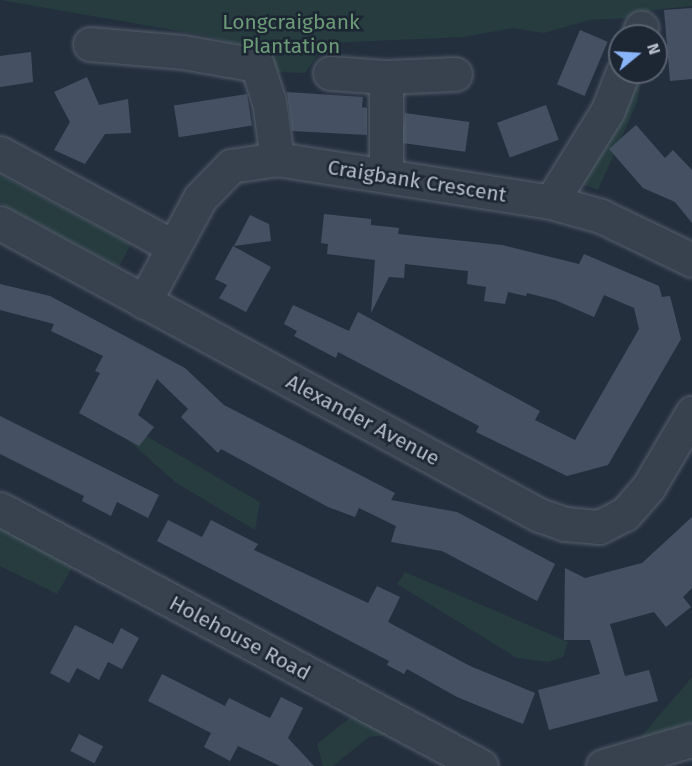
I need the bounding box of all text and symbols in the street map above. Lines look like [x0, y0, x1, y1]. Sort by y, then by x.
park label: Longcraigbank Plantation [222, 9, 360, 59]
north arrow [608, 24, 668, 84]
text: N [643, 41, 664, 57]
street label: Craigbank Crescent [326, 154, 508, 208]
street label: Alexander Avenue [282, 369, 444, 471]
street label: Holehouse Road [165, 590, 315, 686]

